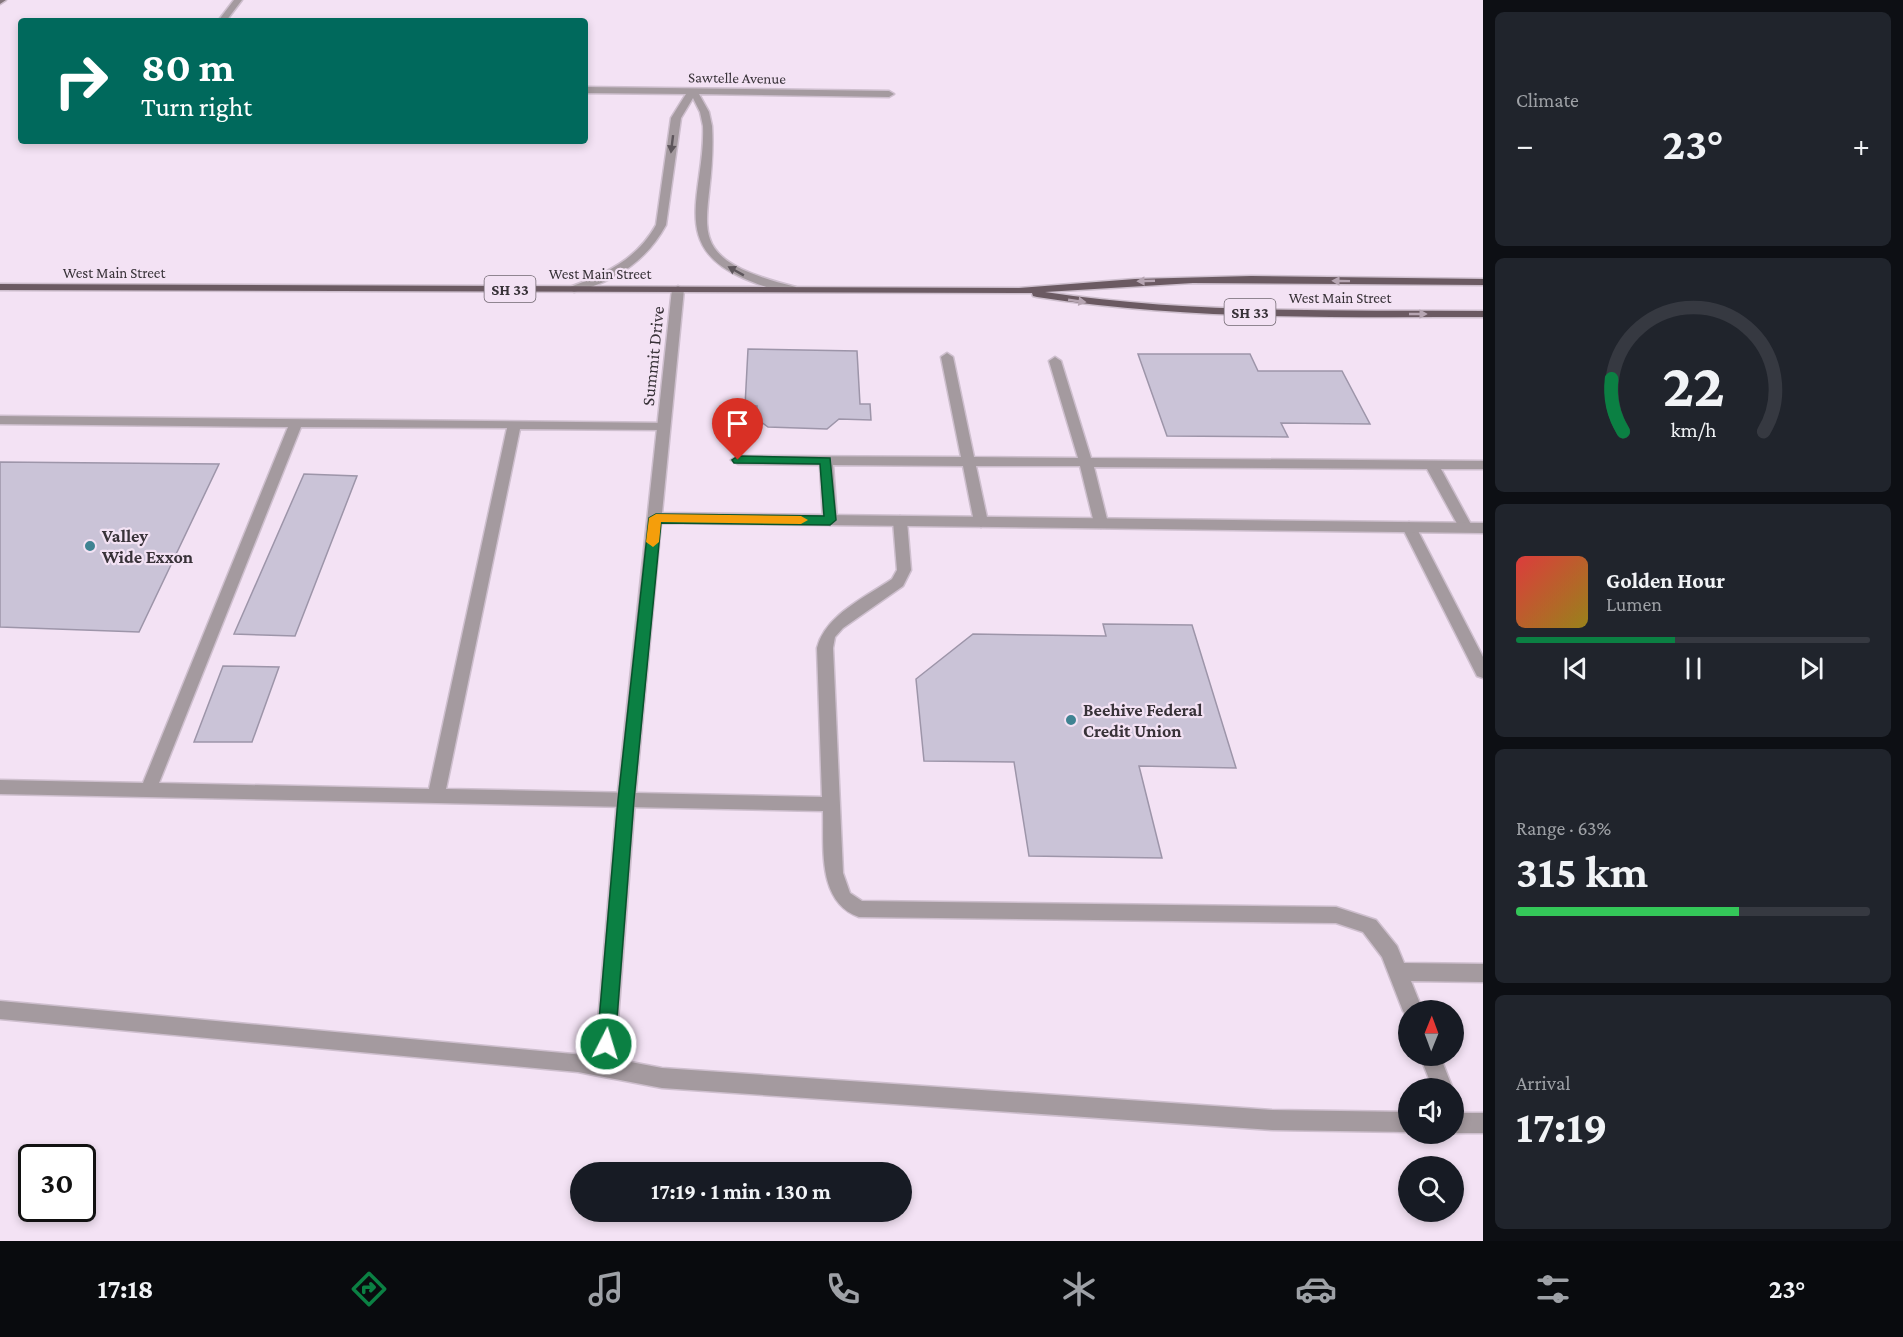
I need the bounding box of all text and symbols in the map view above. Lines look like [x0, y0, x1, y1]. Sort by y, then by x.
icon: right [42, 42, 120, 120]
text: 80 m [141, 43, 235, 90]
street label: Sawtelle Avenue [688, 69, 786, 87]
text: Climate [1516, 89, 1579, 111]
text: Turn right [141, 92, 252, 122]
text: 23° [1662, 119, 1724, 169]
text: − [1516, 126, 1533, 163]
text: + [1853, 126, 1870, 163]
one-way arrow [667, 135, 676, 154]
street label: West Main Street [63, 265, 166, 281]
street label: West Main Street [549, 266, 652, 282]
one-way arrow [728, 266, 745, 276]
road number: SH 33 [484, 276, 536, 302]
one-way arrow [1136, 276, 1155, 285]
one-way arrow [1331, 276, 1350, 286]
street label: West Main Street [1289, 290, 1392, 306]
one-way arrow [1067, 296, 1086, 305]
road number: SH 33 [1224, 299, 1276, 325]
street label: Summit Drive [638, 305, 668, 407]
one-way arrow [1409, 309, 1428, 318]
text: 22 [1662, 350, 1724, 419]
pin [712, 398, 763, 460]
icon: arrive [721, 407, 754, 440]
text: km/h [1670, 418, 1717, 442]
place label: Valley Wide Exxon [101, 526, 194, 567]
marker: Valley Wide Exxon [83, 539, 97, 553]
text: Golden Hour [1606, 568, 1725, 593]
text: Lumen [1606, 593, 1662, 615]
icon: previous [1559, 652, 1592, 685]
icon: pause [1677, 652, 1710, 685]
icon: next [1795, 652, 1828, 685]
place label: Beehive Federal Credit Union [1083, 700, 1202, 741]
marker: Beehive Federal Credit Union [1064, 713, 1078, 727]
text: Range · 63% [1516, 817, 1611, 839]
text: 315 km [1516, 847, 1648, 897]
north arrow [1398, 1000, 1464, 1066]
map controls [1398, 1000, 1464, 1222]
position arrow [574, 1012, 638, 1076]
text: Arrival [1516, 1072, 1570, 1094]
button: sound [1398, 1078, 1464, 1144]
text: 17:19 [1516, 1102, 1608, 1152]
speed limit sign: 30 [18, 1144, 96, 1222]
button: search [1398, 1156, 1464, 1222]
text: 17:19 · 1 min · 130 m [651, 1179, 831, 1204]
icon: directions [348, 1268, 390, 1310]
icon: music [585, 1268, 627, 1310]
icon: phone [822, 1268, 864, 1310]
icon: climate [1058, 1268, 1100, 1310]
icon: car [1295, 1268, 1337, 1310]
icon: filters [1532, 1268, 1574, 1310]
text: 17:18 [97, 1274, 153, 1304]
text: 23° [1769, 1274, 1806, 1304]

